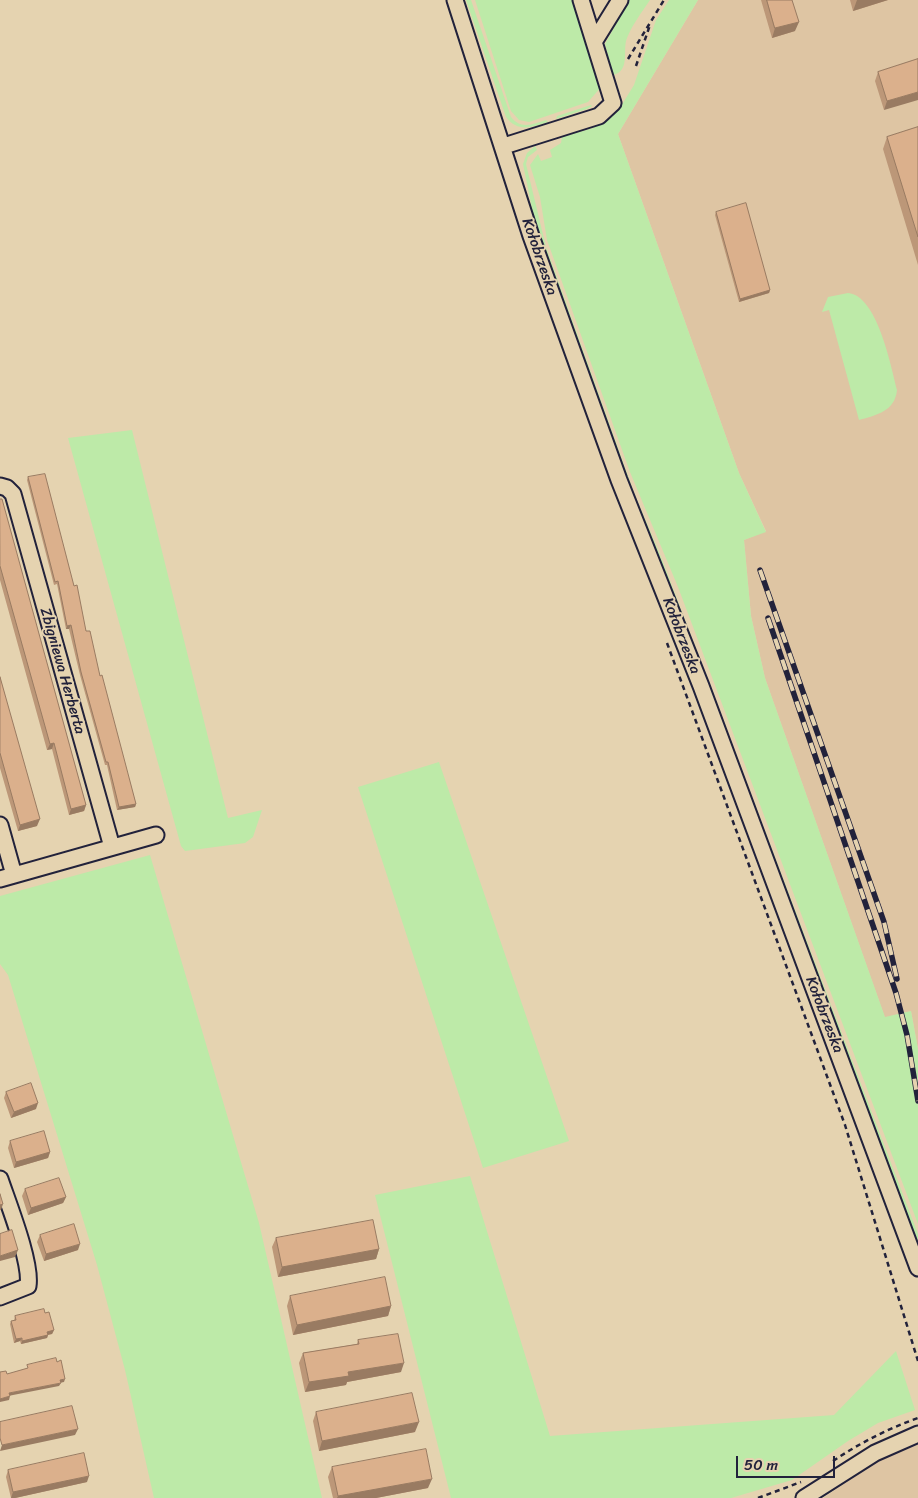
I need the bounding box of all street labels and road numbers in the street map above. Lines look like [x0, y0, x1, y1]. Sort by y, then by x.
street label: Kołobrzeska [517, 216, 561, 298]
street label: Kołobrzeska [658, 595, 704, 677]
street label: Zbigniewa Herberta [35, 606, 89, 736]
street label: Kołobrzeska [801, 974, 847, 1056]

